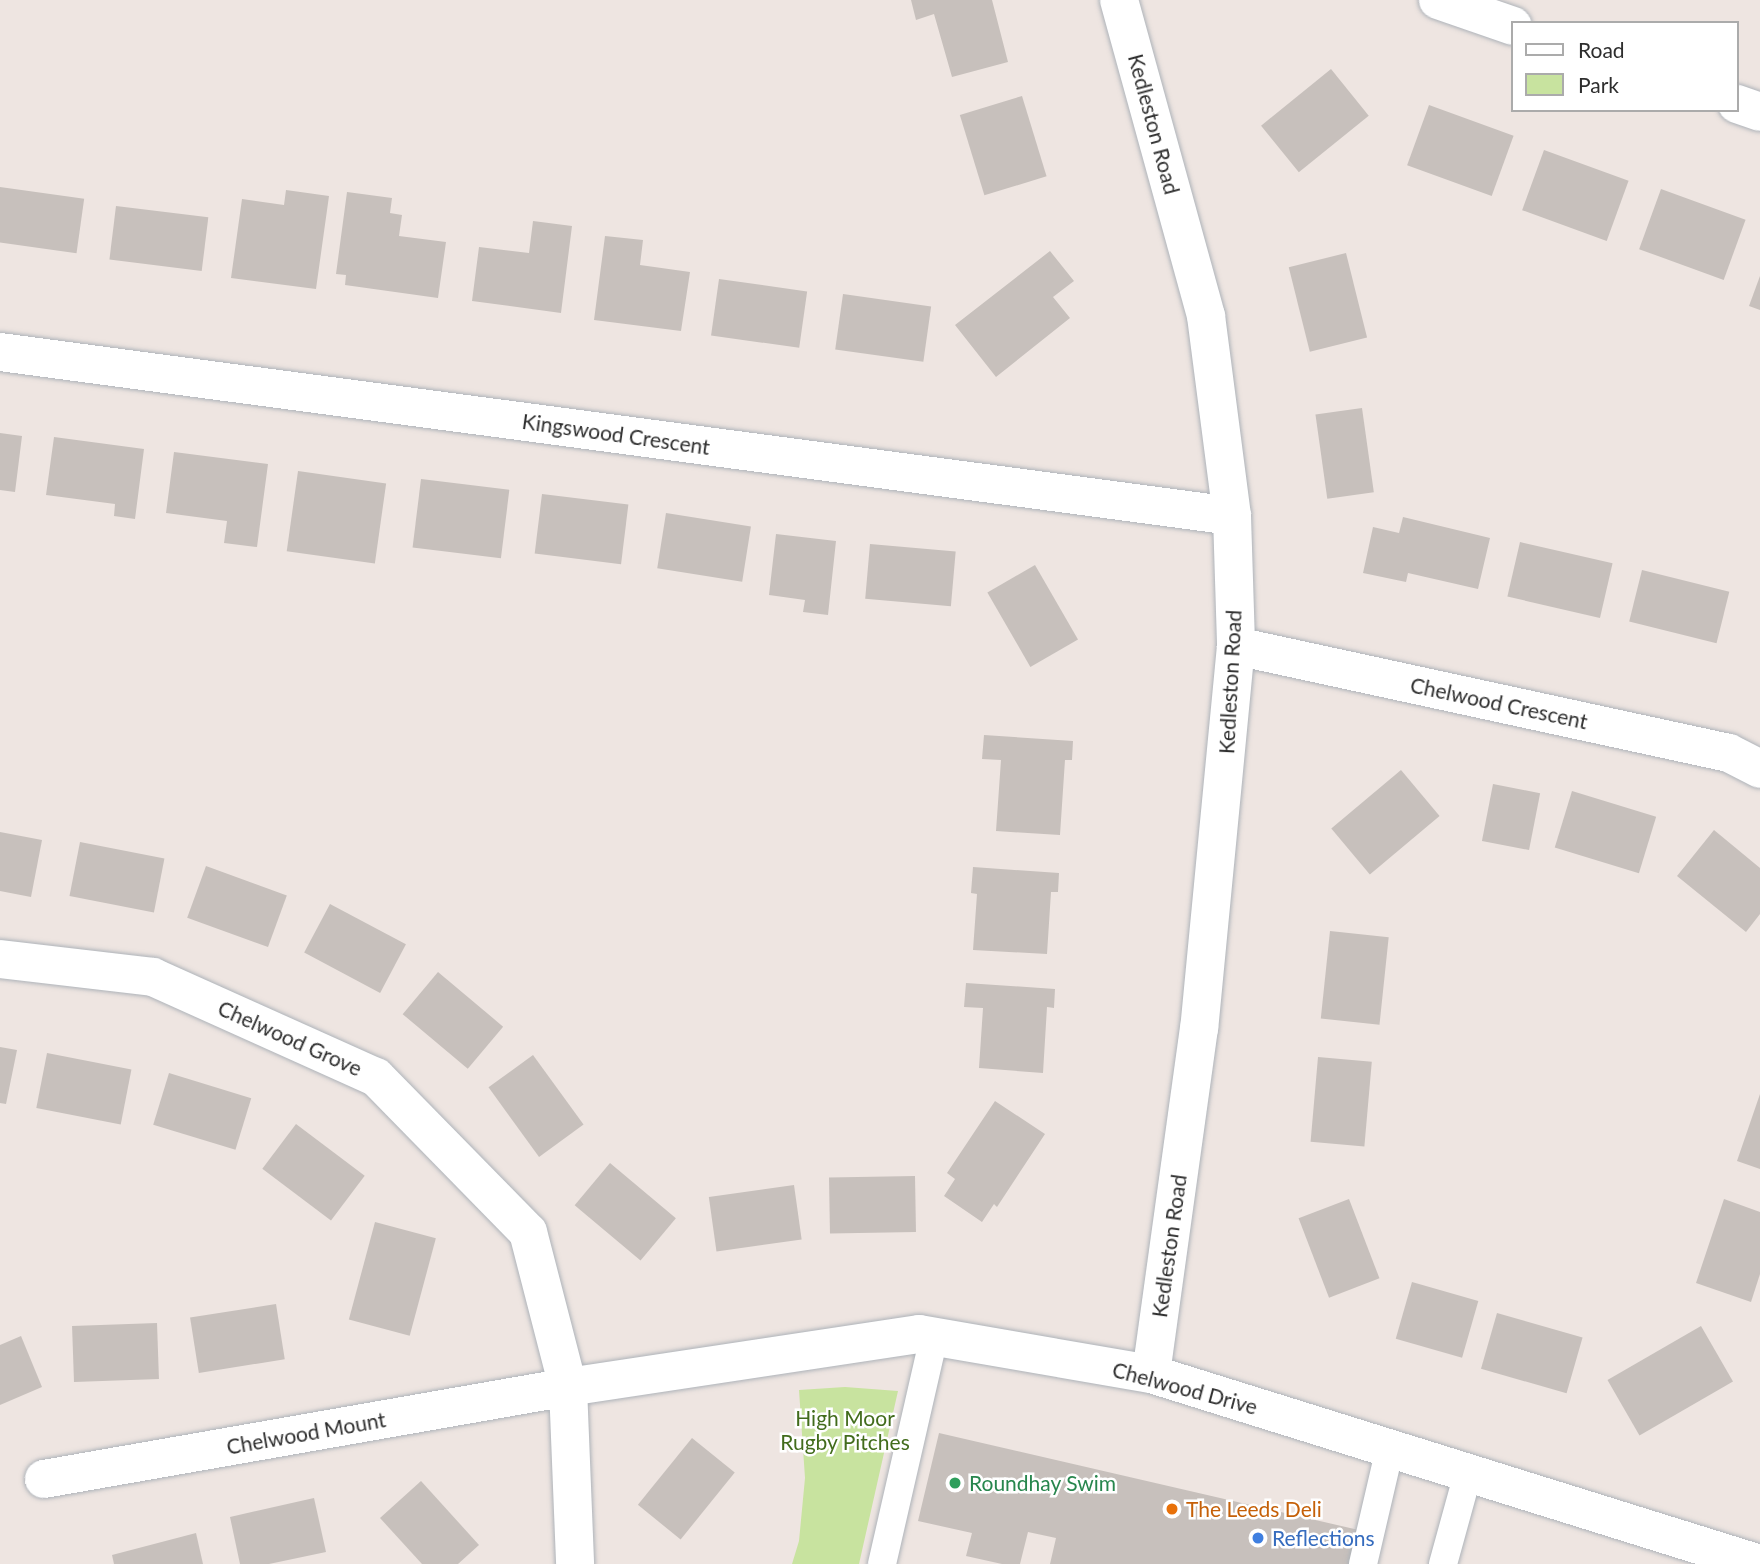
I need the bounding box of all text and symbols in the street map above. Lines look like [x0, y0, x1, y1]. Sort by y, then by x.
legend [1512, 21, 1739, 112]
text: Road [1578, 37, 1625, 62]
street label: Kedleston Road [1123, 51, 1185, 197]
text: Park [1578, 72, 1619, 97]
street label: Kingswood Crescent [520, 408, 712, 460]
street label: Kedleston Road [1214, 609, 1246, 755]
street label: Chelwood Crescent [1408, 672, 1590, 734]
street label: Chelwood Grove [214, 995, 366, 1081]
street label: Kedleston Road [1146, 1173, 1192, 1319]
street label: Chelwood Drive [1110, 1357, 1260, 1419]
park label: High Moor Rugby Pitches [780, 1405, 910, 1455]
street label: Chelwood Mount [225, 1407, 387, 1459]
place label: Roundhay Swim [969, 1470, 1117, 1496]
marker: Roundhay Swim [947, 1475, 963, 1491]
place label: The Leeds Deli [1186, 1496, 1322, 1522]
marker: The Leeds Deli [1164, 1501, 1180, 1517]
place label: Reflections [1272, 1525, 1375, 1551]
marker: Reflections [1250, 1530, 1266, 1546]

